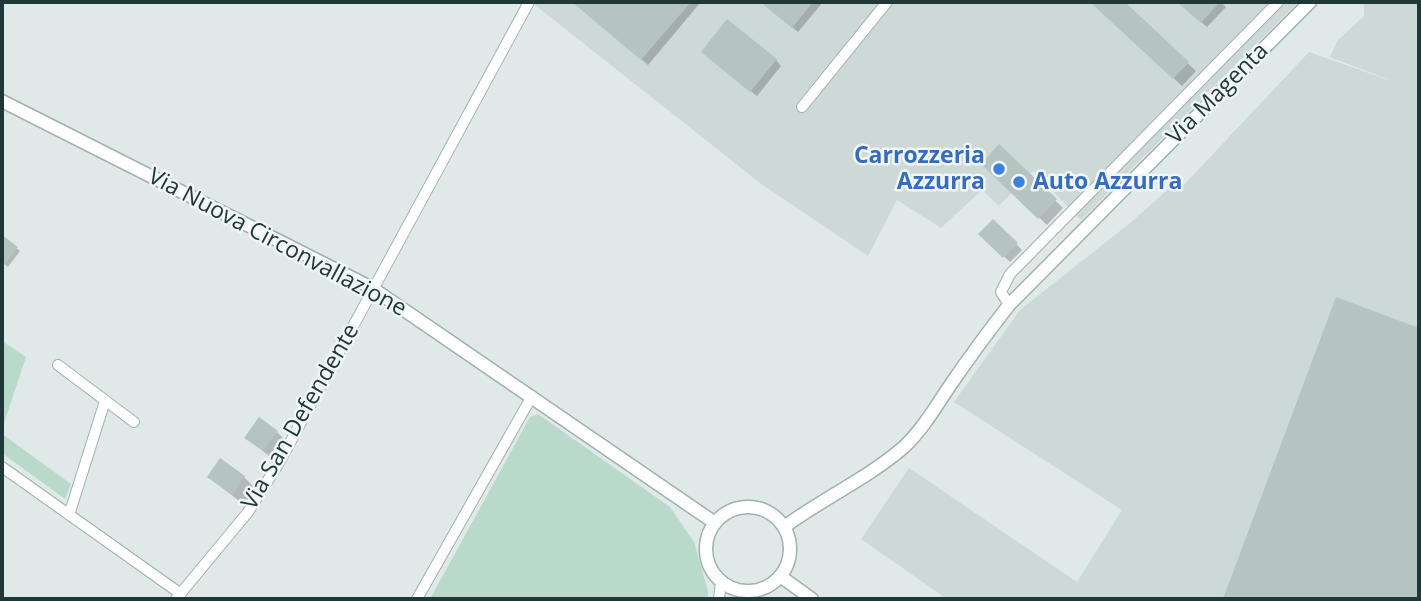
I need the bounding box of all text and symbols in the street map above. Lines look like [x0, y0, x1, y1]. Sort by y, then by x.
street label: Via Magenta [1161, 37, 1275, 151]
place label: Carrozzeria Azzurra [854, 142, 985, 196]
marker: Carrozzeria Azzurra [991, 161, 1007, 177]
street label: Via Nuova Circonvallazione [143, 163, 411, 323]
place label: Auto Azzurra [1033, 168, 1182, 196]
marker: Auto Azzurra [1011, 174, 1027, 190]
street label: Via San Defendente [236, 319, 366, 515]

